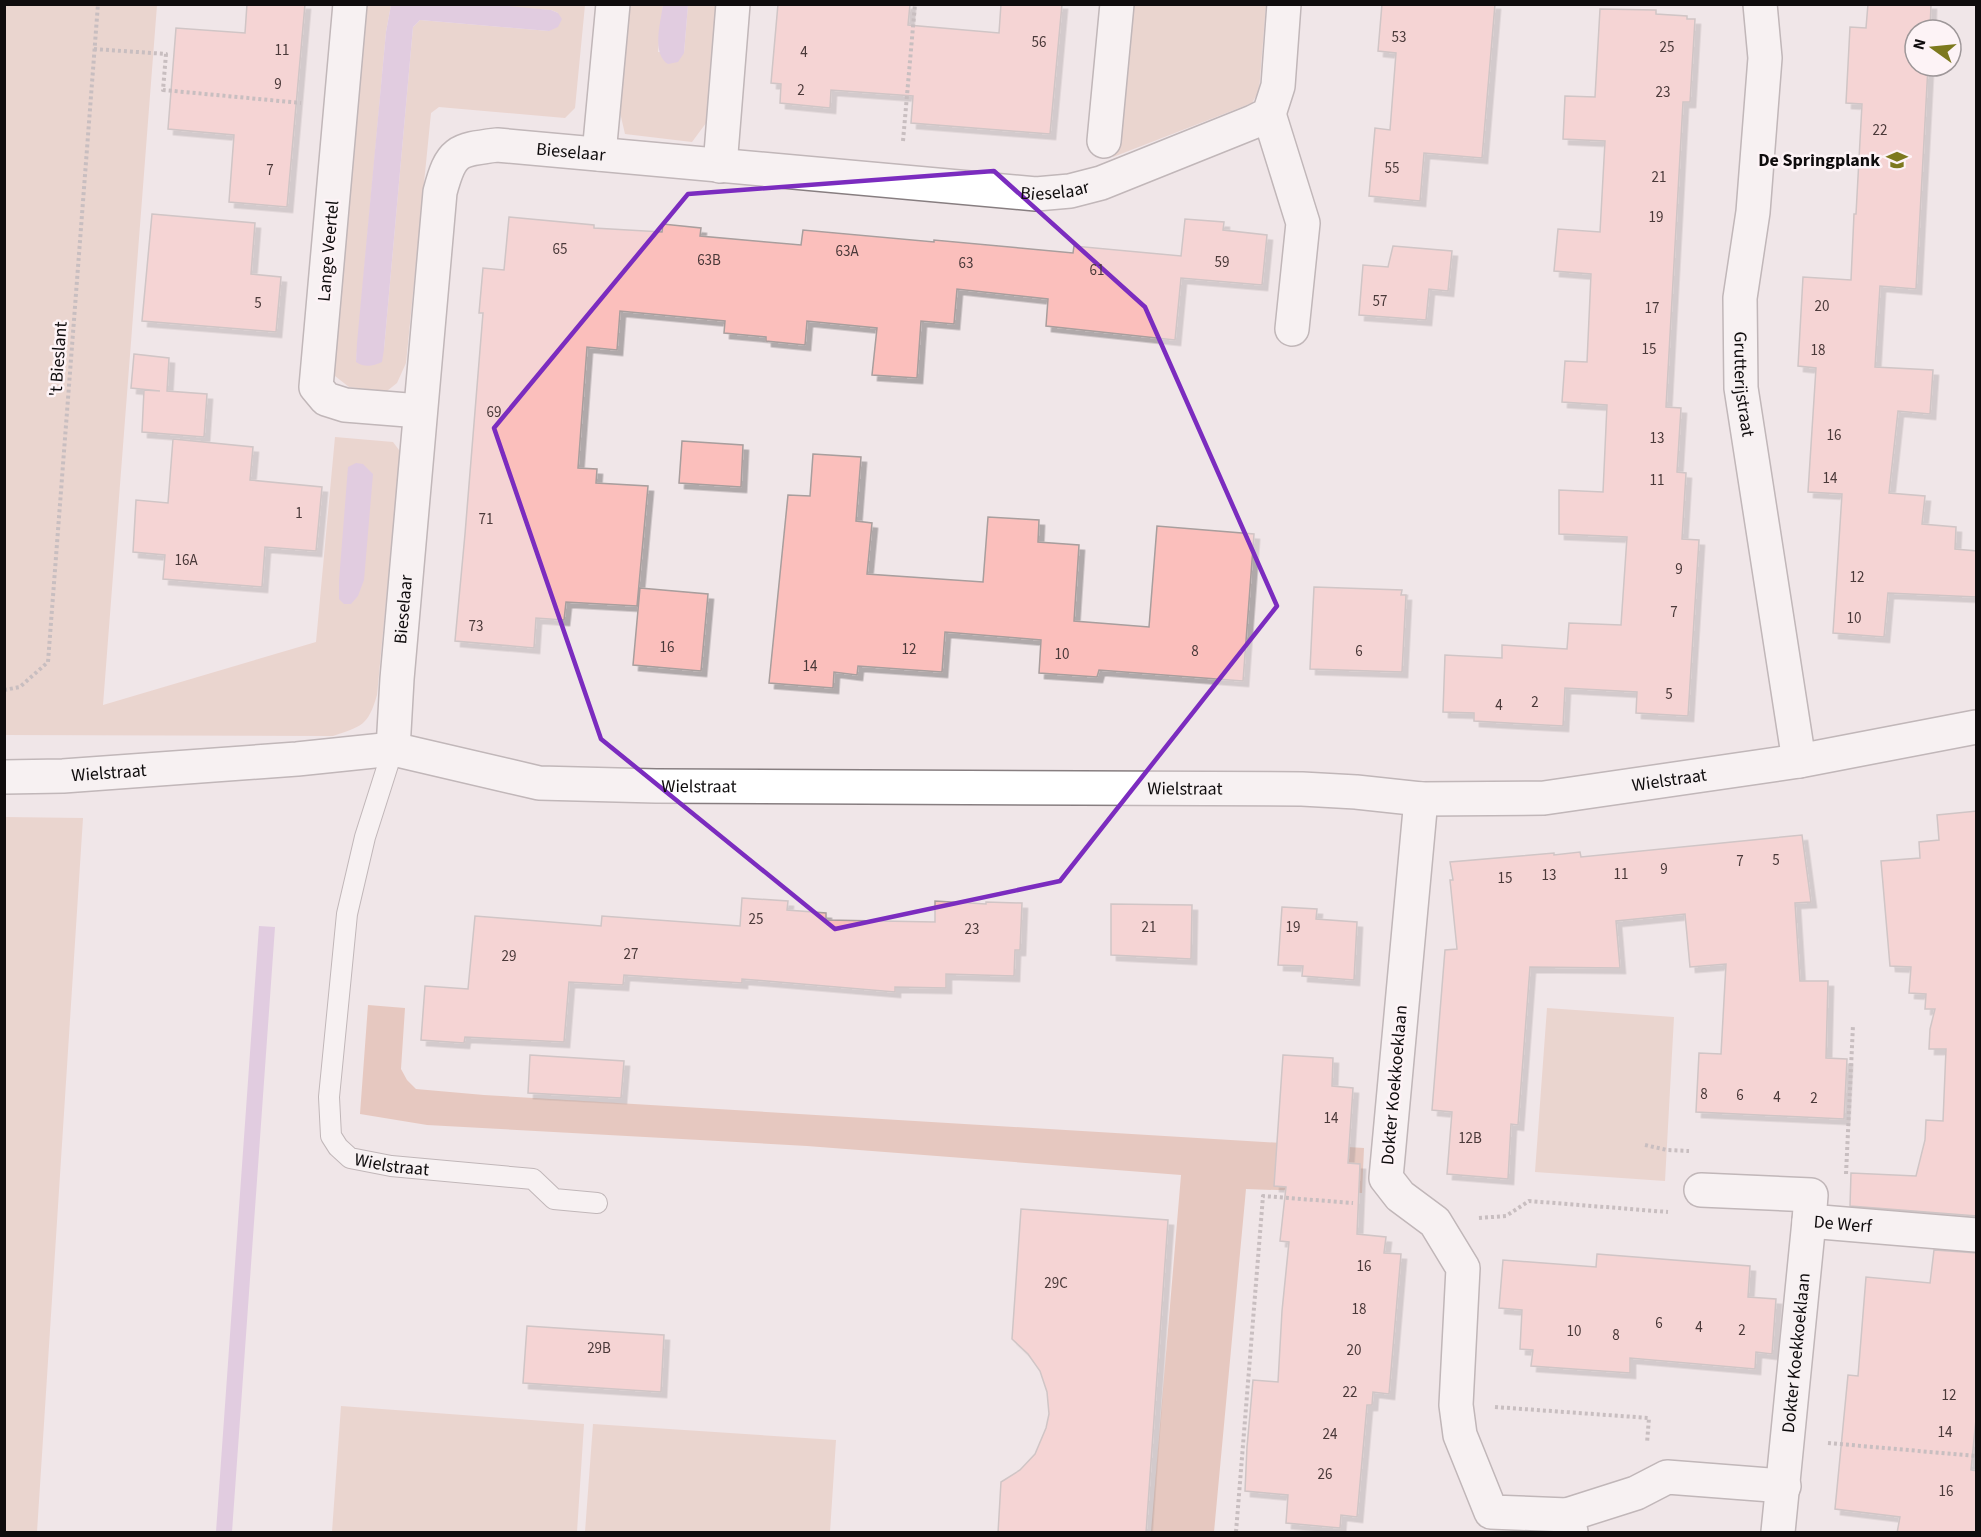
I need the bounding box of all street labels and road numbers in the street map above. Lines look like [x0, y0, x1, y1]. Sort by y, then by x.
street label: Bieselaar [535, 137, 607, 168]
street label: Bieselaar [1019, 174, 1093, 207]
street label: Lange Veertel [312, 199, 345, 303]
street label: 't Bieslant [43, 321, 74, 397]
street label: Grutterijstraat [1727, 331, 1760, 439]
street label: Bieselaar [388, 573, 419, 645]
street label: Wielstraat [70, 758, 147, 788]
street label: Wielstraat [1630, 763, 1708, 798]
street label: Wielstraat [661, 774, 737, 799]
street label: Wielstraat [1147, 776, 1223, 802]
street label: Dokter Koekkoeklaan [1375, 1004, 1414, 1166]
street label: Wielstraat [352, 1147, 430, 1182]
street label: De Werf [1813, 1209, 1873, 1239]
street label: Dokter Koekkoeklaan [1776, 1272, 1817, 1434]

